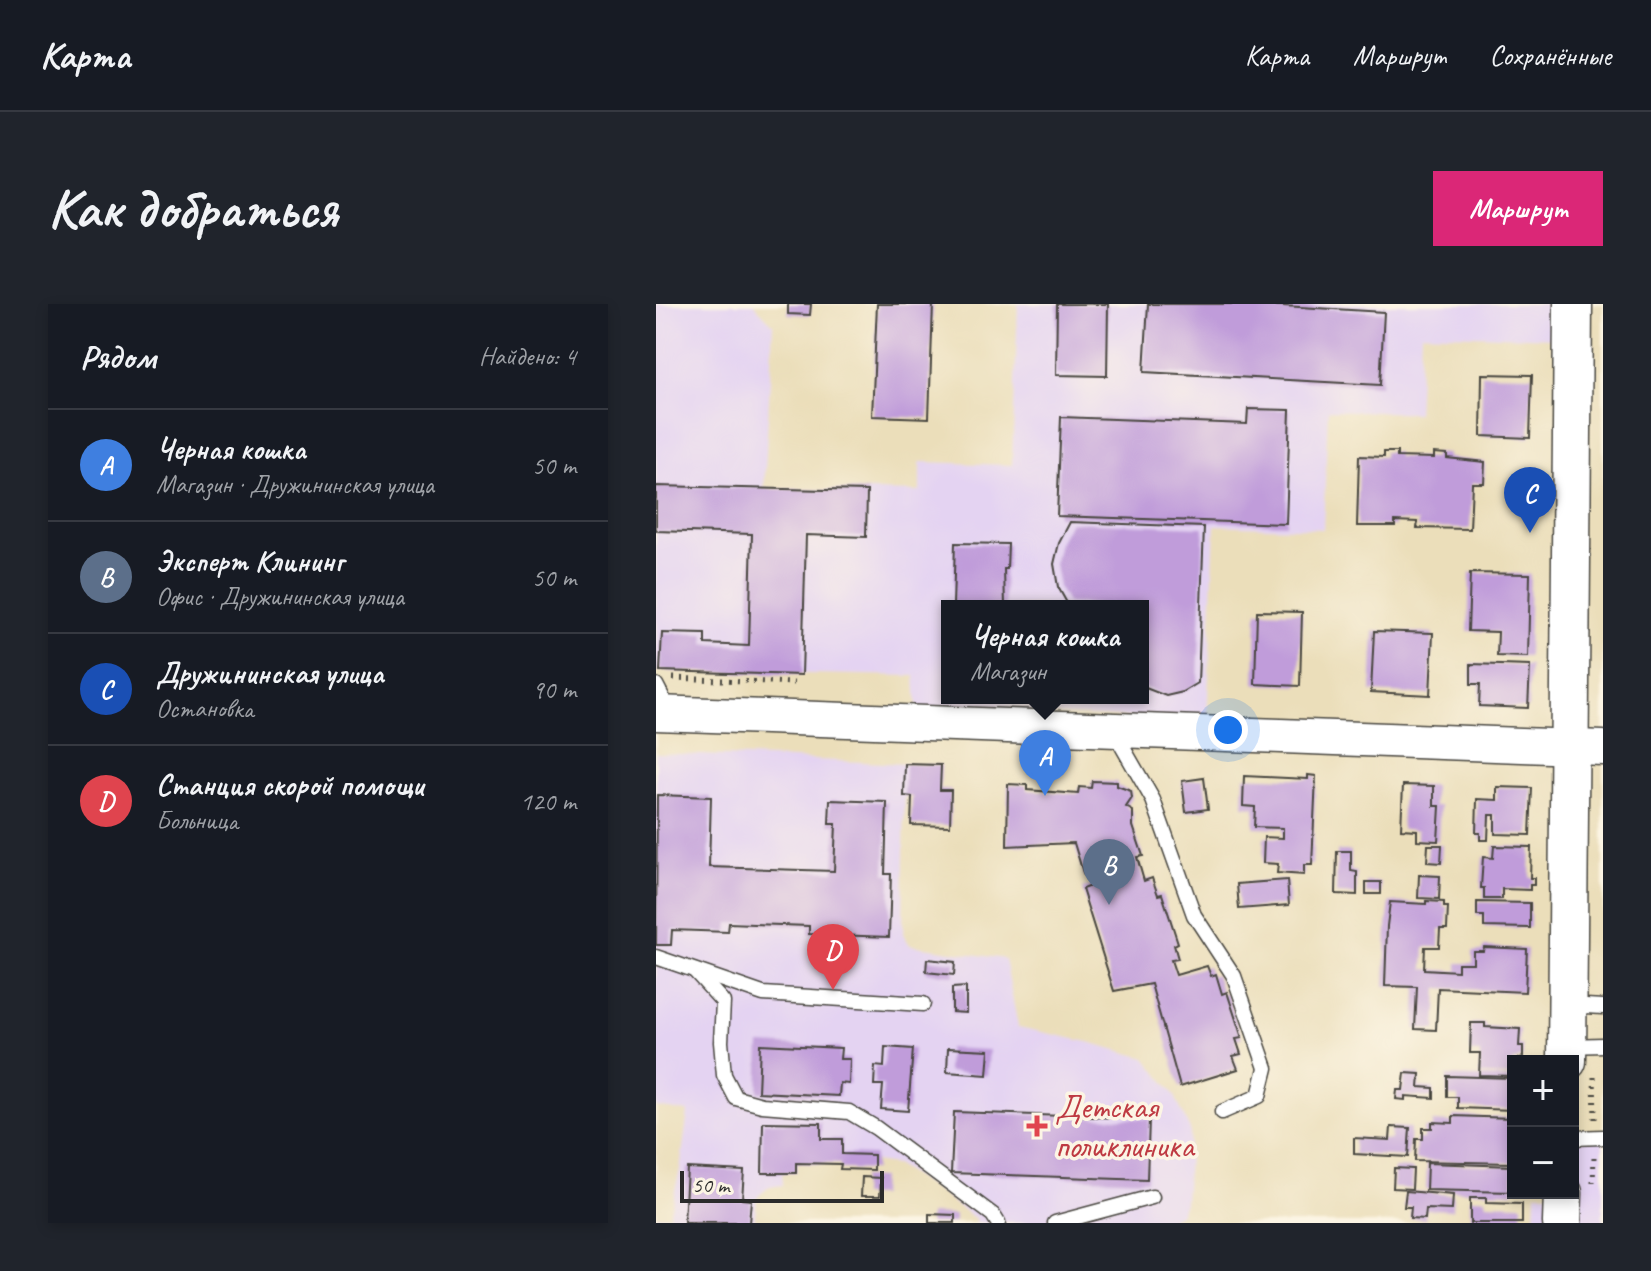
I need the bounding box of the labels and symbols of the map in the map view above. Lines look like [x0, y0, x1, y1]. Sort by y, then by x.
pin: C [1504, 467, 1556, 533]
your location [1208, 710, 1248, 750]
pin: A [1019, 730, 1071, 796]
pin: B [1083, 839, 1135, 905]
pin: D [807, 924, 859, 990]
place label: Детская поликлиника [1055, 1085, 1196, 1167]
marker: Детская поликлиника [1026, 1115, 1048, 1137]
scale bar [680, 1167, 884, 1203]

